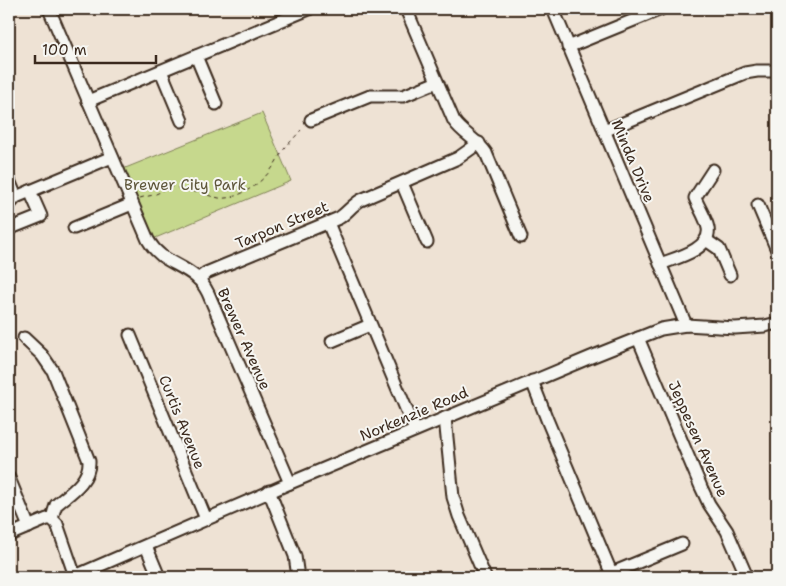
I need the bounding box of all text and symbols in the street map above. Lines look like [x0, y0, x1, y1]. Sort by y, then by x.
scale bar [35, 32, 156, 64]
text: 100 m [42, 40, 87, 60]
street label: Minda Drive [607, 116, 659, 206]
park label: Brewer City Park [124, 175, 246, 195]
street label: Tarpon Street [232, 196, 332, 254]
street label: Brewer Avenue [213, 285, 275, 393]
street label: Curtis Avenue [154, 372, 210, 472]
street label: Jeppesen Avenue [663, 378, 733, 500]
street label: Norkenzie Road [357, 382, 472, 446]

